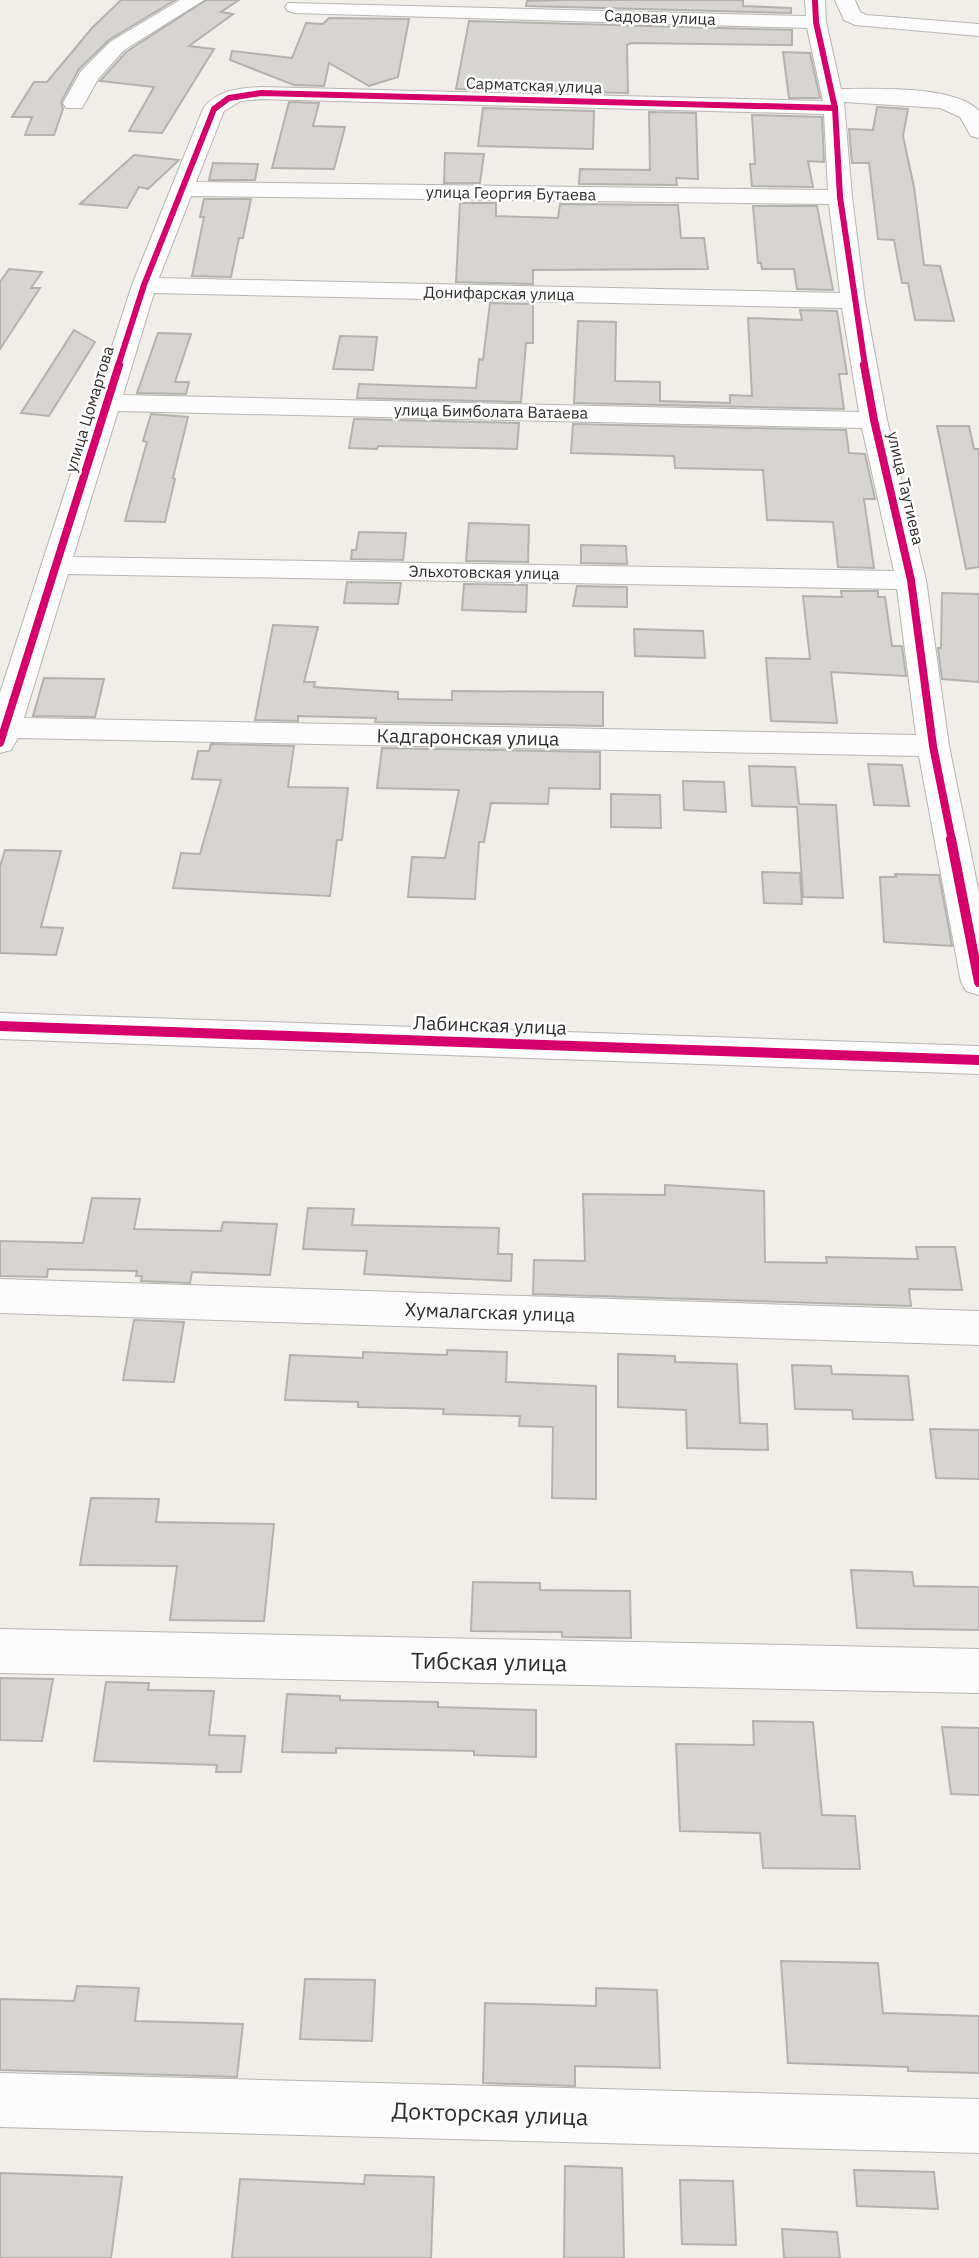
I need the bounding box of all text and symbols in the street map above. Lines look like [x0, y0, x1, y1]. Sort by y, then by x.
street label: Садовая улица [604, 5, 716, 29]
street label: Сарматская улица [466, 73, 603, 97]
street label: улица Георгия Бутаева [426, 182, 597, 204]
street label: Донифарская улица [423, 282, 575, 304]
street label: улица Цомартова [60, 343, 118, 475]
street label: улица Бимболата Ватаева [394, 399, 589, 423]
street label: улица Таутиева [883, 429, 929, 547]
street label: Эльхотовская улица [408, 561, 560, 583]
street label: Кадгаронская улица [376, 723, 560, 751]
street label: Лабинская улица [413, 1010, 567, 1040]
street label: Хумалагская улица [404, 1297, 576, 1327]
street label: Тибская улица [411, 1645, 567, 1677]
street label: Докторская улица [391, 2095, 589, 2131]

